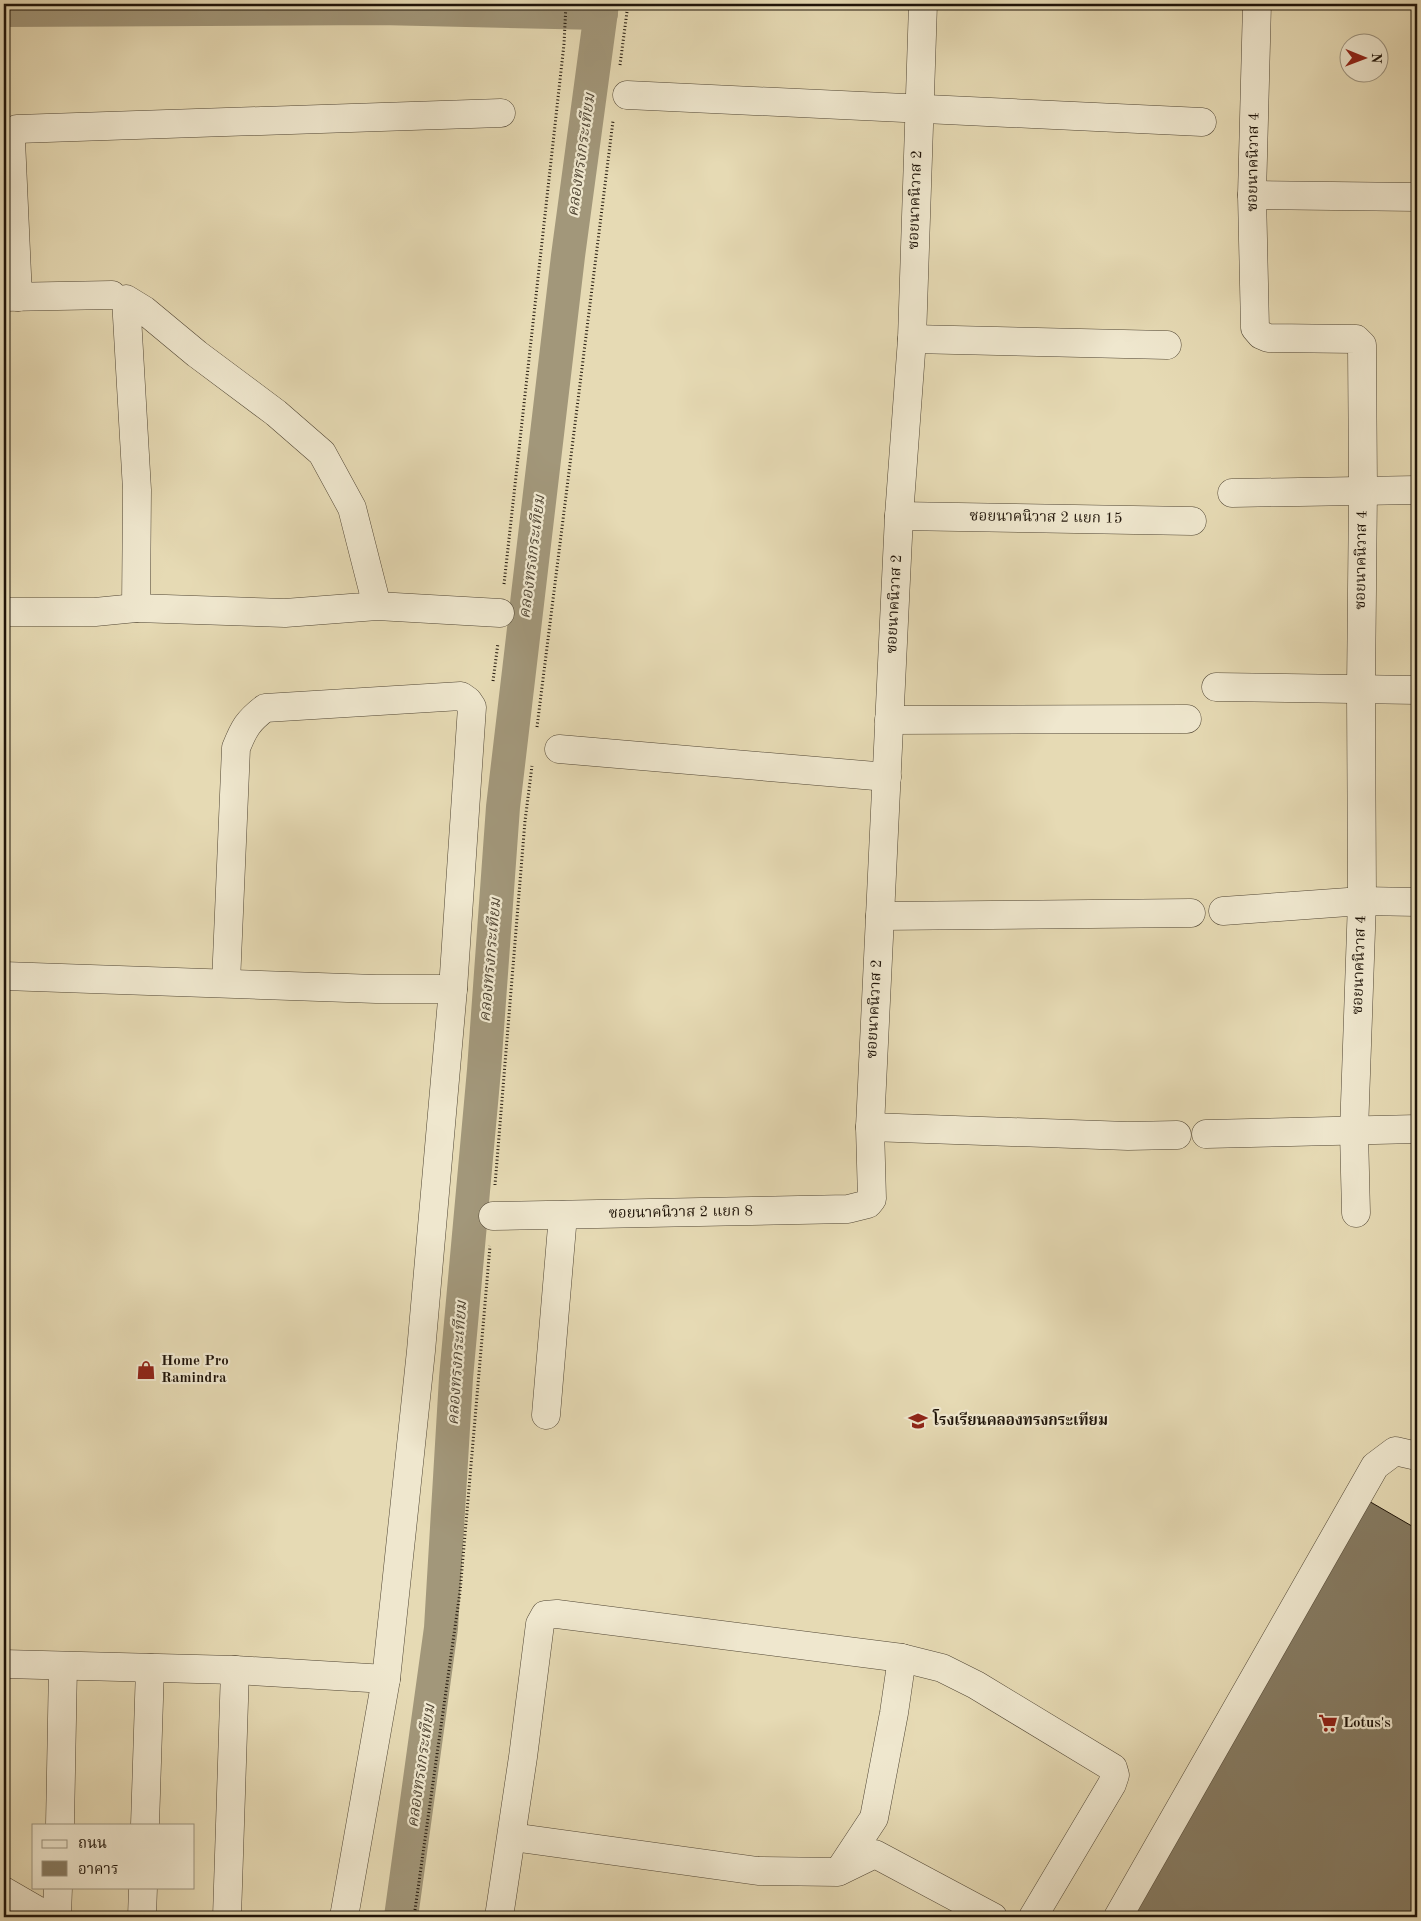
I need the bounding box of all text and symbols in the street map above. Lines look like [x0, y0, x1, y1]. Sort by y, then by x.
north arrow [1338, 32, 1388, 82]
text: N [1369, 53, 1383, 64]
water label: คลองทรงกระเทียม [563, 90, 599, 218]
street label: ซอยนาคนิวาส 4 [1244, 112, 1262, 212]
street label: ซอยนาคนิวาส 2 [905, 150, 925, 250]
water label: คลองทรงกระเทียม [515, 492, 549, 620]
street label: ซอยนาคนิวาส 2 แยก 15 [969, 507, 1123, 527]
street label: ซอยนาคนิวาส 4 [1352, 510, 1370, 610]
street label: ซอยนาคนิวาส 2 [883, 554, 905, 654]
water label: คลองทรงกระเทียม [476, 896, 505, 1023]
street label: ซอยนาคนิวาส 4 [1349, 915, 1369, 1015]
street label: ซอยนาคนิวาส 2 [863, 959, 885, 1059]
street label: ซอยนาคนิวาส 2 แยก 8 [609, 1202, 753, 1222]
water label: คลองทรงกระเทียม [444, 1299, 470, 1426]
place label: Home Pro Ramindra [161, 1354, 229, 1386]
shop icon: Home Pro Ramindra [135, 1359, 157, 1381]
place label: โรงเรียนคลองทรงกระเทียม [932, 1409, 1108, 1429]
school or university icon: โรงเรียนคลองทรงกระเทียม [907, 1410, 929, 1432]
water label: คลองทรงกระเทียม [403, 1701, 439, 1829]
supermarket icon: Lotus's [1317, 1712, 1339, 1734]
place label: Lotus's [1343, 1716, 1391, 1731]
legend [32, 1824, 195, 1888]
text: ถนน [78, 1837, 107, 1852]
text: อาคาร [78, 1863, 118, 1878]

